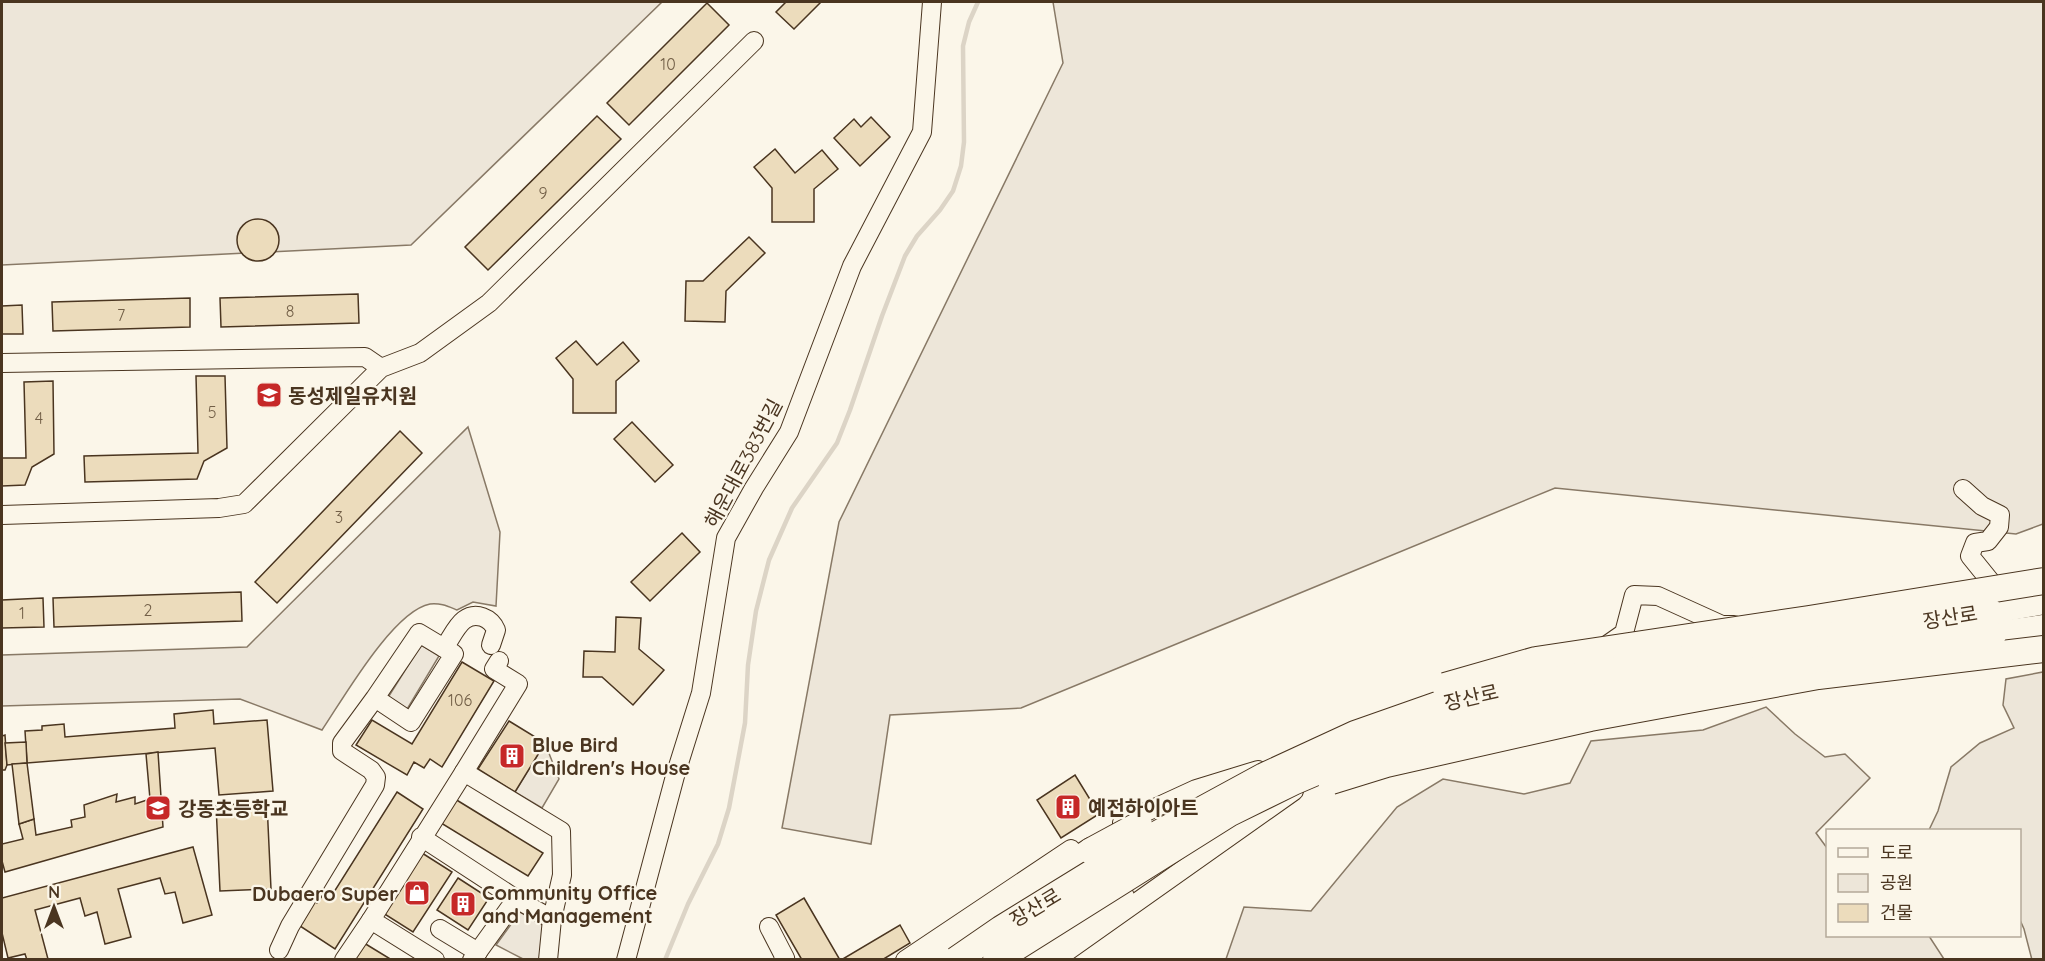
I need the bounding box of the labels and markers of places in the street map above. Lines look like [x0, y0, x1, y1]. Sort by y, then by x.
school or university icon: 동성제일유치원 [254, 380, 284, 410]
place label: 동성제일유치원 [288, 383, 417, 408]
place label: Blue Bird Children's House [532, 732, 690, 780]
building icon: Blue Bird Children's House [497, 741, 527, 771]
building icon: 예전하이아트 [1053, 792, 1083, 822]
school or university icon: 강동초등학교 [143, 793, 173, 823]
place label: 예전하이아트 [1088, 795, 1198, 820]
place label: 강동초등학교 [178, 796, 288, 821]
shop icon: Dubaero Super [402, 878, 432, 908]
place label: Community Office and Management [482, 880, 657, 928]
place label: Dubaero Super [252, 881, 398, 906]
building icon: Community Office and Management [448, 889, 478, 919]

